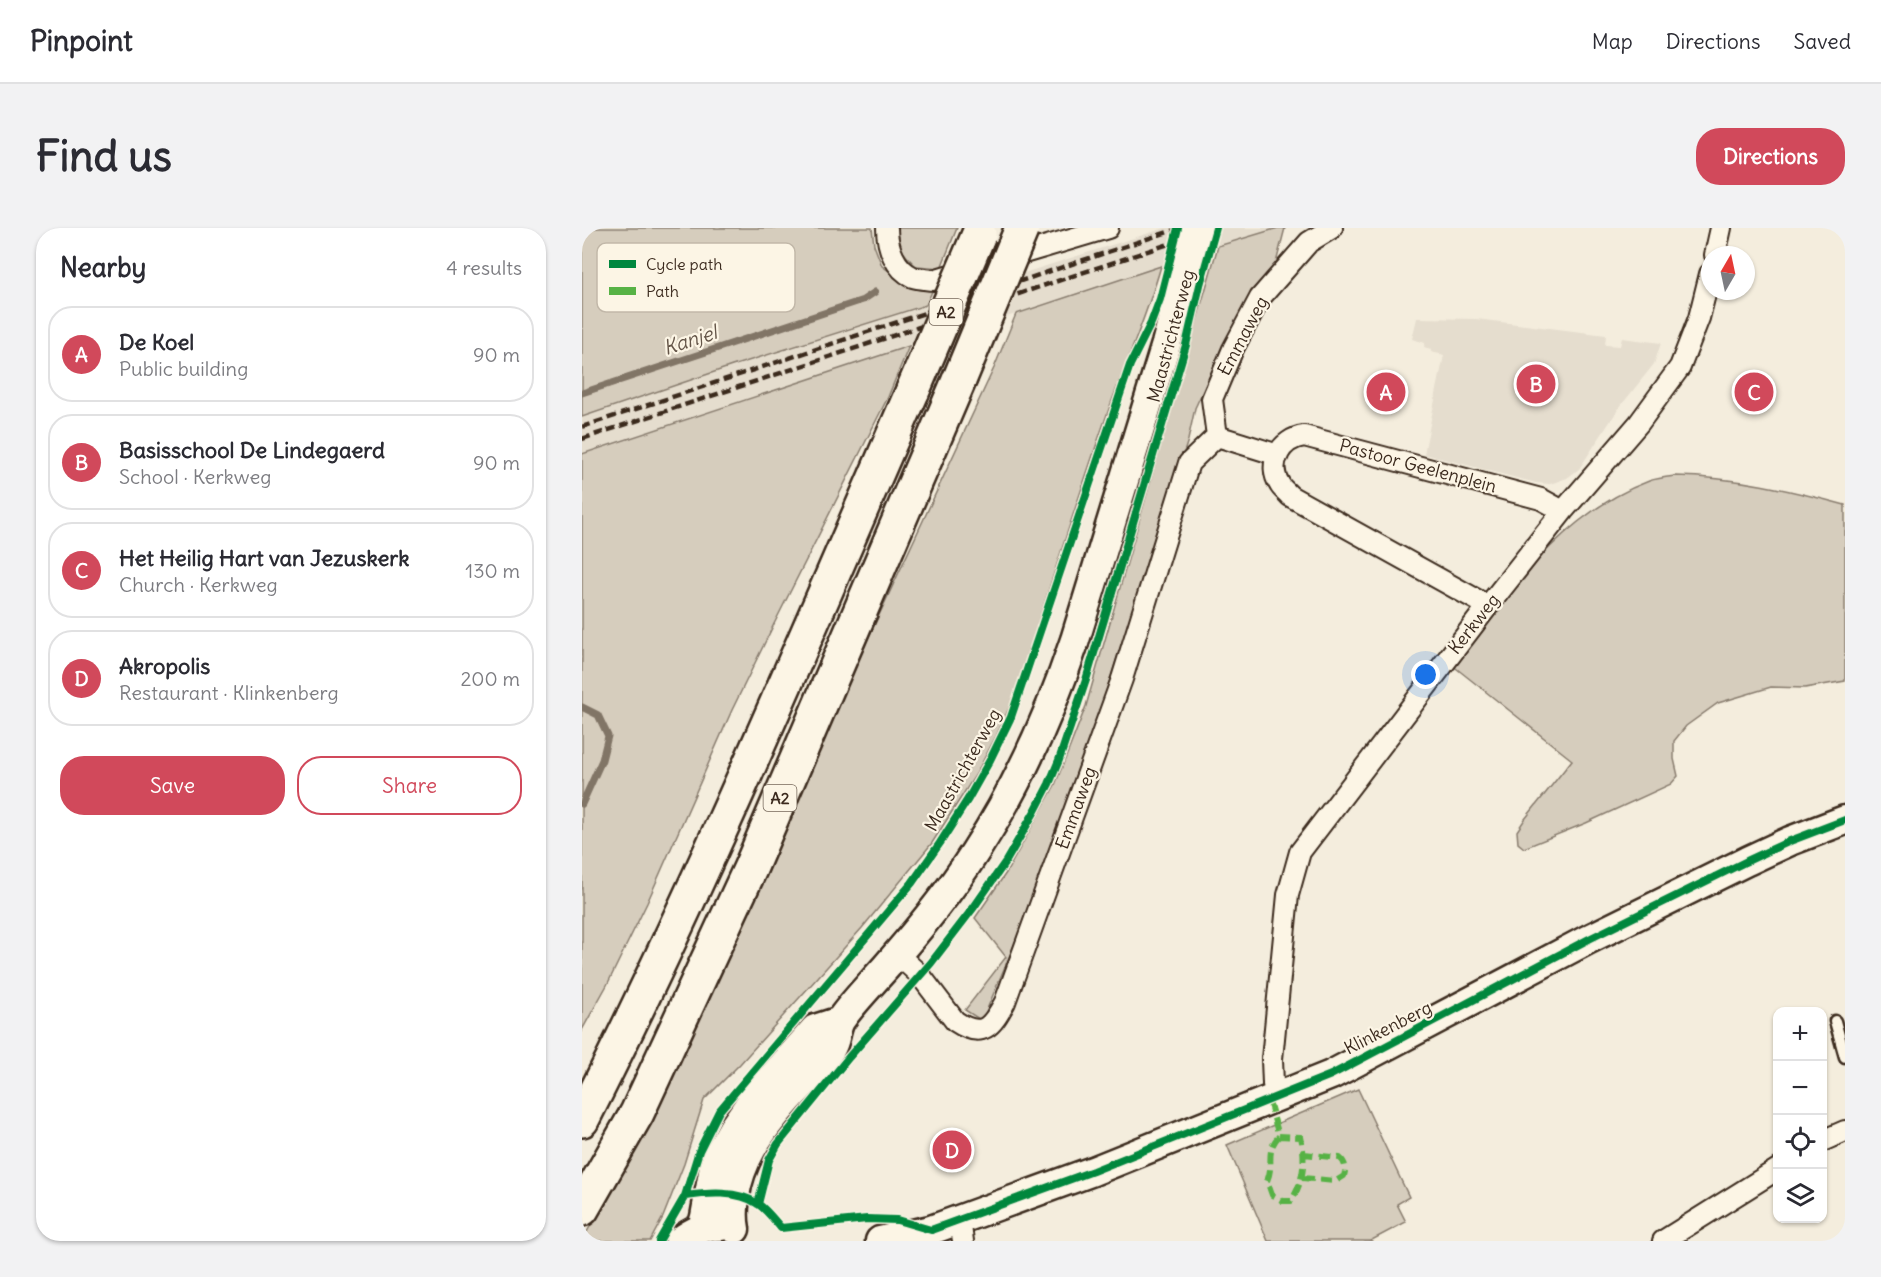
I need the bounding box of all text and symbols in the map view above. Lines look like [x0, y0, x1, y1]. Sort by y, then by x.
text: Pinpoint [30, 23, 133, 59]
text: Map [1592, 28, 1633, 55]
text: Directions [1666, 28, 1760, 55]
text: Saved [1793, 28, 1851, 55]
button: Directions [1696, 128, 1845, 185]
text: Find us [36, 130, 172, 182]
legend [597, 243, 795, 312]
north arrow [1701, 246, 1755, 300]
text: Nearby [60, 251, 146, 284]
text: Cycle path [646, 254, 722, 274]
text: 4 results [446, 255, 522, 280]
street label: Maastrichterweg [1142, 267, 1199, 405]
text: Path [646, 281, 679, 301]
street label: Emmaweg [1212, 292, 1273, 379]
road number: A2 [930, 299, 962, 325]
water label: Kanjel [660, 318, 722, 360]
text: De Koel [119, 328, 194, 356]
text: A [75, 342, 88, 367]
text: 90 m [473, 342, 520, 367]
text: Public building [119, 356, 248, 381]
pin: B [1516, 362, 1556, 406]
pin: A [1366, 370, 1406, 414]
pin: C [1734, 370, 1774, 414]
street label: Pastoor Geelenplein [1337, 433, 1499, 498]
text: Basisschool De Lindegaerd [119, 436, 385, 464]
text: B [75, 450, 88, 475]
text: 90 m [473, 450, 520, 475]
text: School · Kerkweg [119, 464, 271, 489]
text: Het Heilig Hart van Jezuskerk [119, 544, 410, 572]
text: C [75, 558, 88, 583]
text: 130 m [465, 558, 520, 583]
text: Church · Kerkweg [119, 572, 278, 597]
street label: Kerkweg [1443, 589, 1504, 659]
text: Akropolis [119, 652, 210, 680]
your location [1411, 660, 1440, 689]
text: D [74, 666, 89, 691]
text: 200 m [460, 666, 520, 691]
text: Restaurant · Klinkenberg [119, 680, 339, 705]
street label: Maastrichterweg [919, 704, 1006, 835]
button: Save [60, 756, 285, 815]
button: Share [297, 756, 522, 815]
street label: Emmaweg [1050, 763, 1101, 852]
road number: A2 [764, 785, 796, 811]
street label: Klinkenberg [1340, 996, 1436, 1060]
map controls [1773, 1007, 1827, 1223]
button: + [1773, 1007, 1827, 1061]
button: − [1773, 1061, 1827, 1115]
button: locate [1773, 1115, 1827, 1169]
pin: D [932, 1128, 971, 1172]
button: layers [1773, 1169, 1827, 1223]

